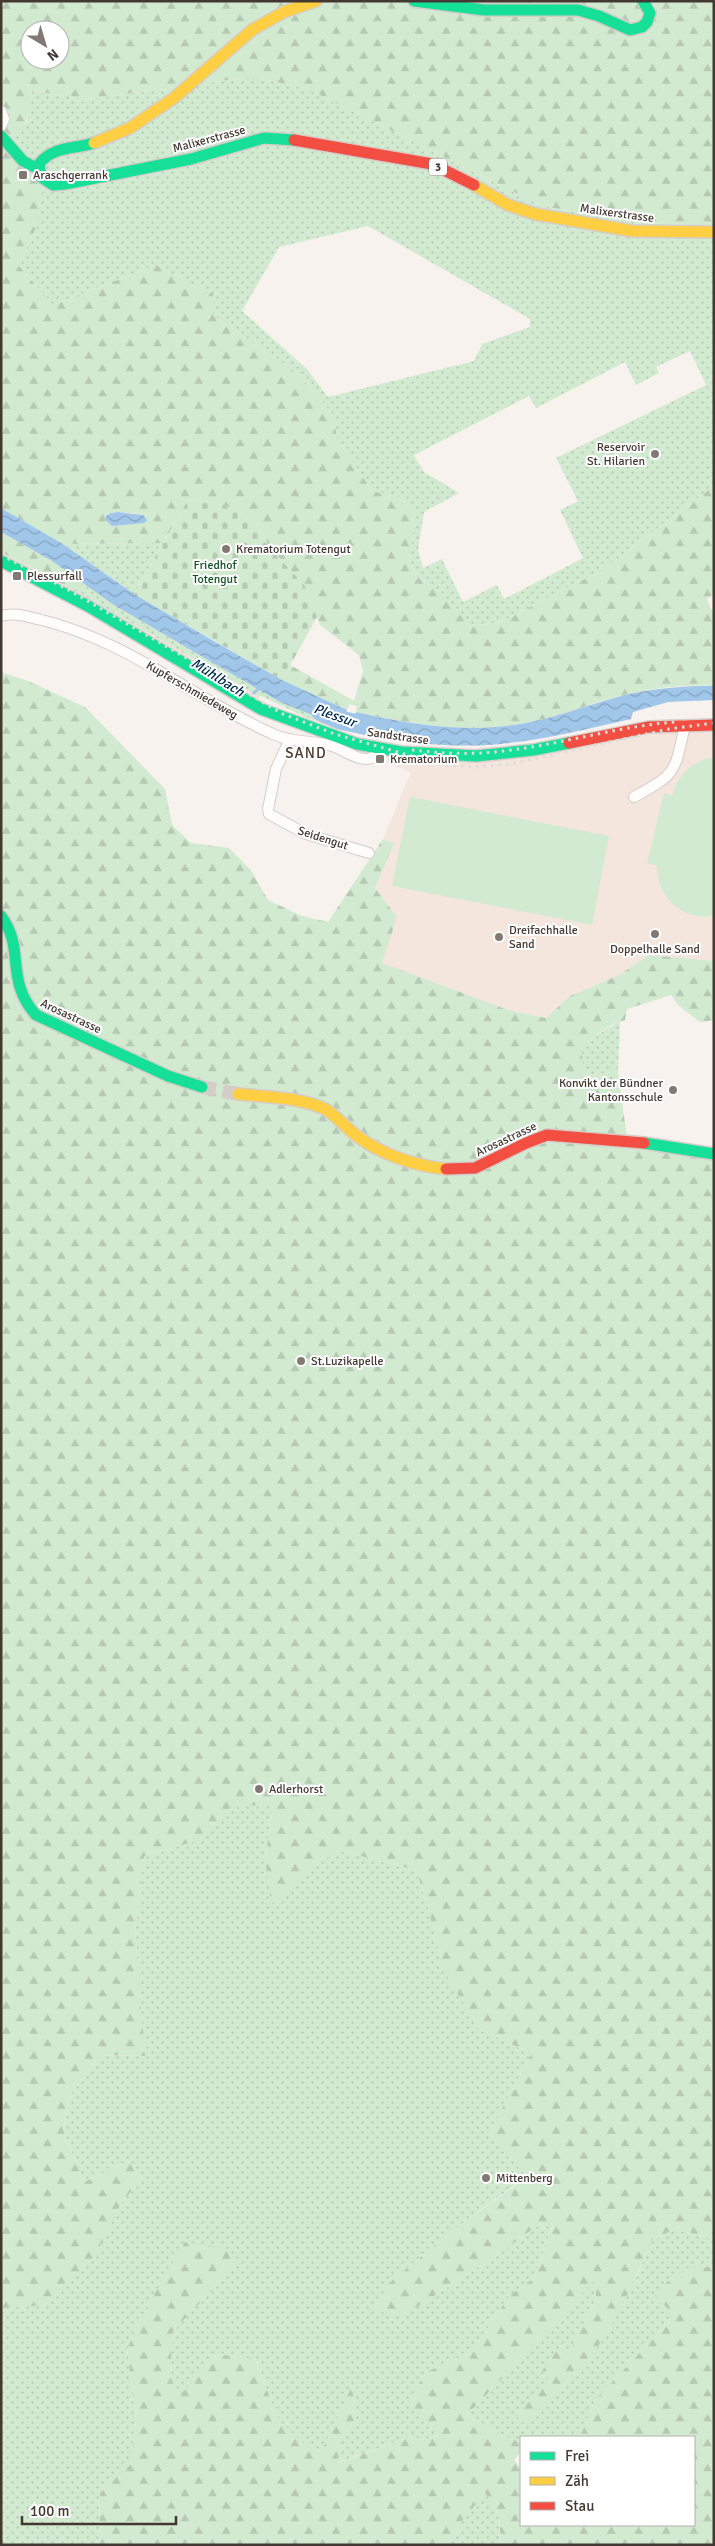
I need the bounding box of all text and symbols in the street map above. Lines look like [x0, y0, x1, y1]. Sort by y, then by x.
north arrow [20, 20, 70, 70]
text: N [44, 45, 62, 65]
street label: Malixerstrasse [171, 123, 247, 156]
road number: 3 [429, 158, 447, 176]
place label: Araschgerrank [33, 168, 108, 183]
marker: Araschgerrank [17, 169, 29, 181]
street label: Malixerstrasse [579, 201, 655, 226]
place label: Reservoir St. Hilarien [587, 440, 646, 469]
marker: Reservoir St. Hilarien [649, 448, 661, 460]
place label: Krematorium Totengut [236, 542, 351, 557]
marker: Krematorium Totengut [220, 543, 232, 555]
park label: Friedhof Totengut [193, 558, 237, 587]
place label: Plessurfall [27, 569, 83, 584]
marker: Plessurfall [11, 570, 23, 582]
water label: Mühlbach [188, 654, 248, 701]
street label: Kupferschmiedeweg [143, 658, 240, 723]
water label: Plessur [311, 700, 360, 732]
street label: Sandstrasse [366, 725, 430, 748]
district label: SAND [285, 744, 327, 762]
place label: Krematorium [390, 752, 457, 767]
marker: Krematorium [374, 753, 386, 765]
street label: Seidengut [296, 823, 350, 854]
place label: Dreifachhalle Sand [509, 923, 578, 952]
marker: Doppelhalle Sand [649, 928, 661, 940]
marker: Dreifachhalle Sand [493, 931, 505, 943]
place label: Doppelhalle Sand [610, 942, 700, 957]
street label: Arosastrasse [38, 996, 104, 1037]
place label: Konvikt der Bündner Kantonsschule [559, 1076, 664, 1105]
marker: Konvikt der Bündner Kantonsschule [667, 1084, 679, 1096]
street label: Arosastrasse [473, 1119, 539, 1160]
place label: St.Luzikapelle [311, 1354, 383, 1369]
marker: St.Luzikapelle [295, 1355, 307, 1367]
place label: Adlerhorst [269, 1782, 323, 1797]
marker: Adlerhorst [253, 1783, 265, 1795]
place label: Mittenberg [496, 2171, 553, 2186]
marker: Mittenberg [480, 2172, 492, 2184]
legend [520, 2436, 695, 2526]
text: Frei [565, 2447, 589, 2465]
text: Zäh [565, 2472, 589, 2490]
scale bar [22, 2494, 176, 2526]
text: Stau [565, 2497, 594, 2515]
text: 100 m [30, 2502, 70, 2520]

